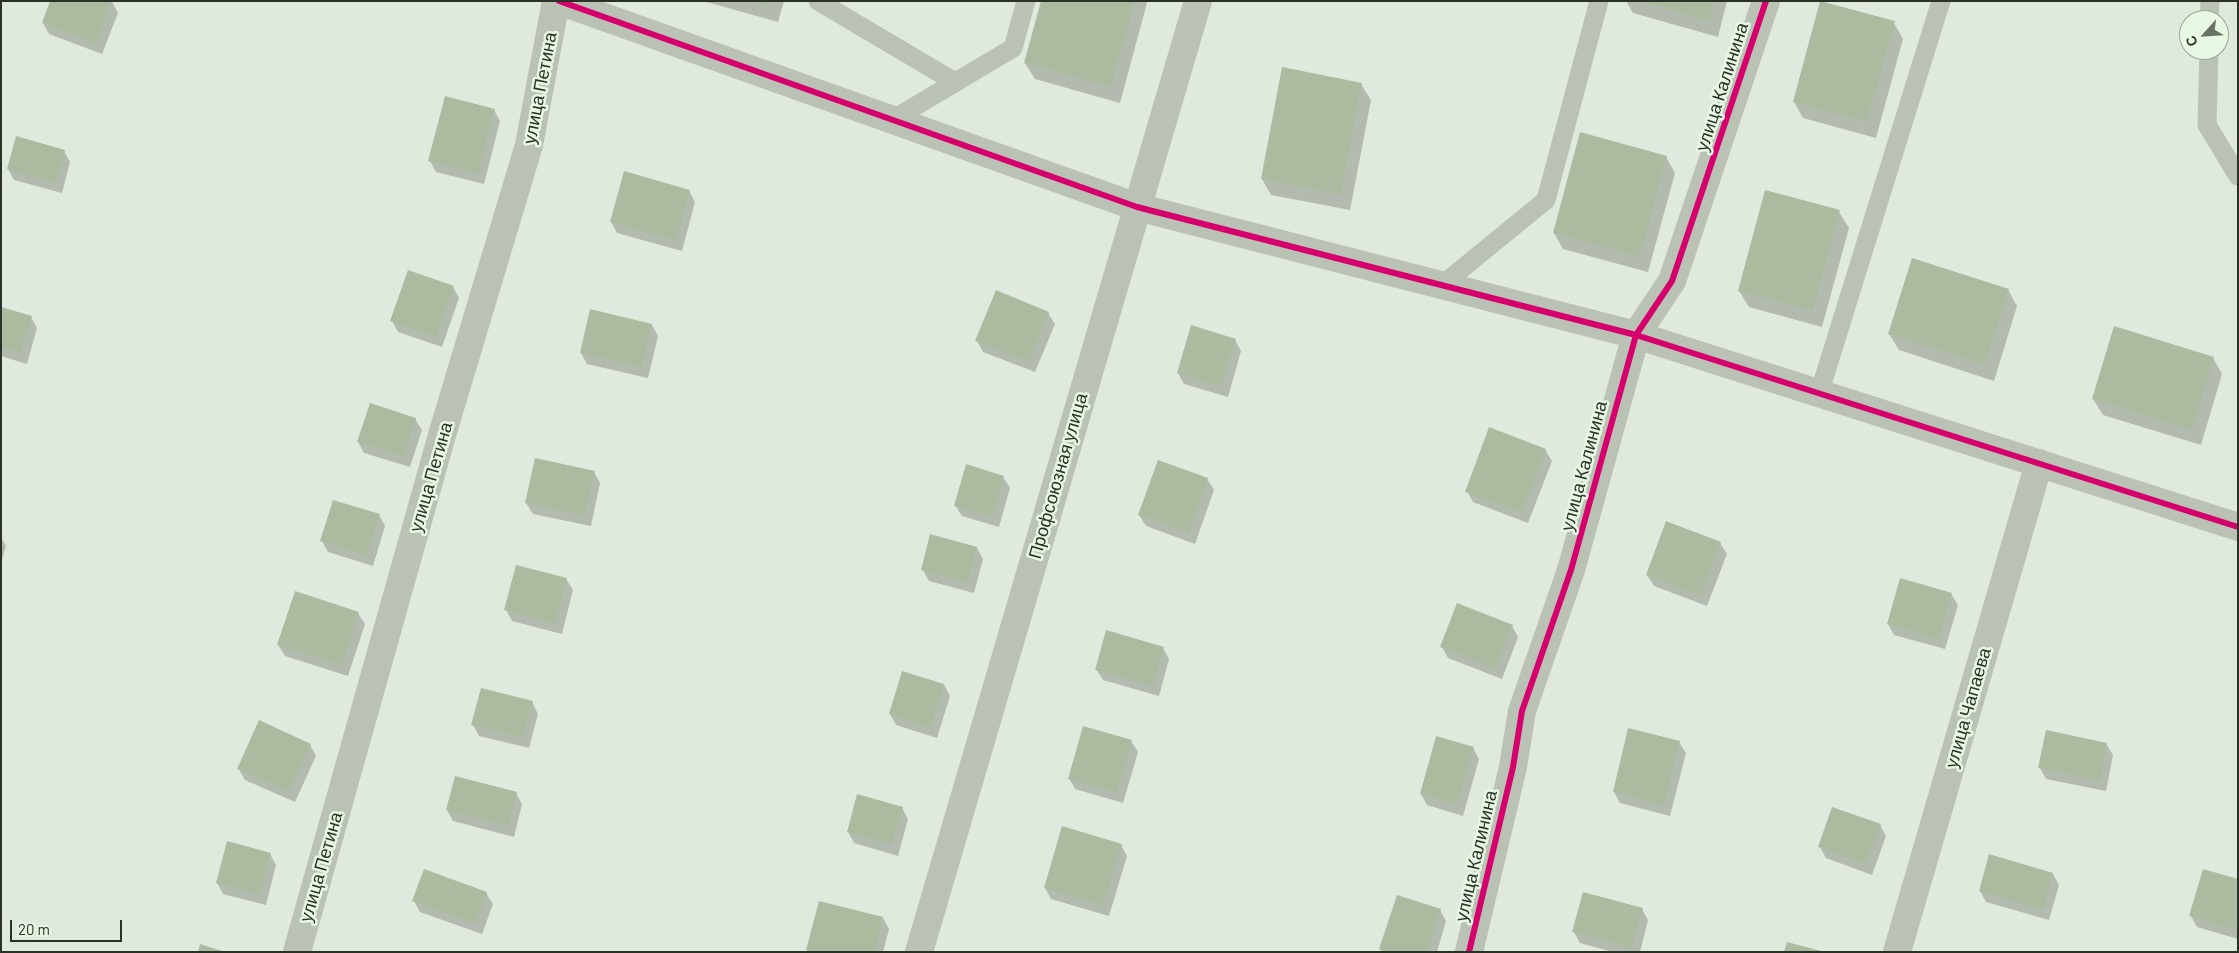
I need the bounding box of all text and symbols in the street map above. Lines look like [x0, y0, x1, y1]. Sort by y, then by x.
north arrow [2179, 10, 2229, 60]
street label: улица Калинина [1691, 20, 1753, 154]
street label: улица Петина [519, 30, 561, 146]
text: С [2181, 33, 2201, 50]
street label: Профсоюзная улица [1024, 391, 1092, 561]
street label: улица Калинина [1556, 398, 1612, 534]
street label: улица Петина [405, 419, 457, 535]
street label: улица Чапаева [1940, 645, 1996, 771]
street label: улица Калинина [1450, 788, 1502, 924]
street label: улица Петина [295, 809, 347, 925]
scale bar [12, 910, 125, 942]
text: 20 m [18, 920, 50, 938]

